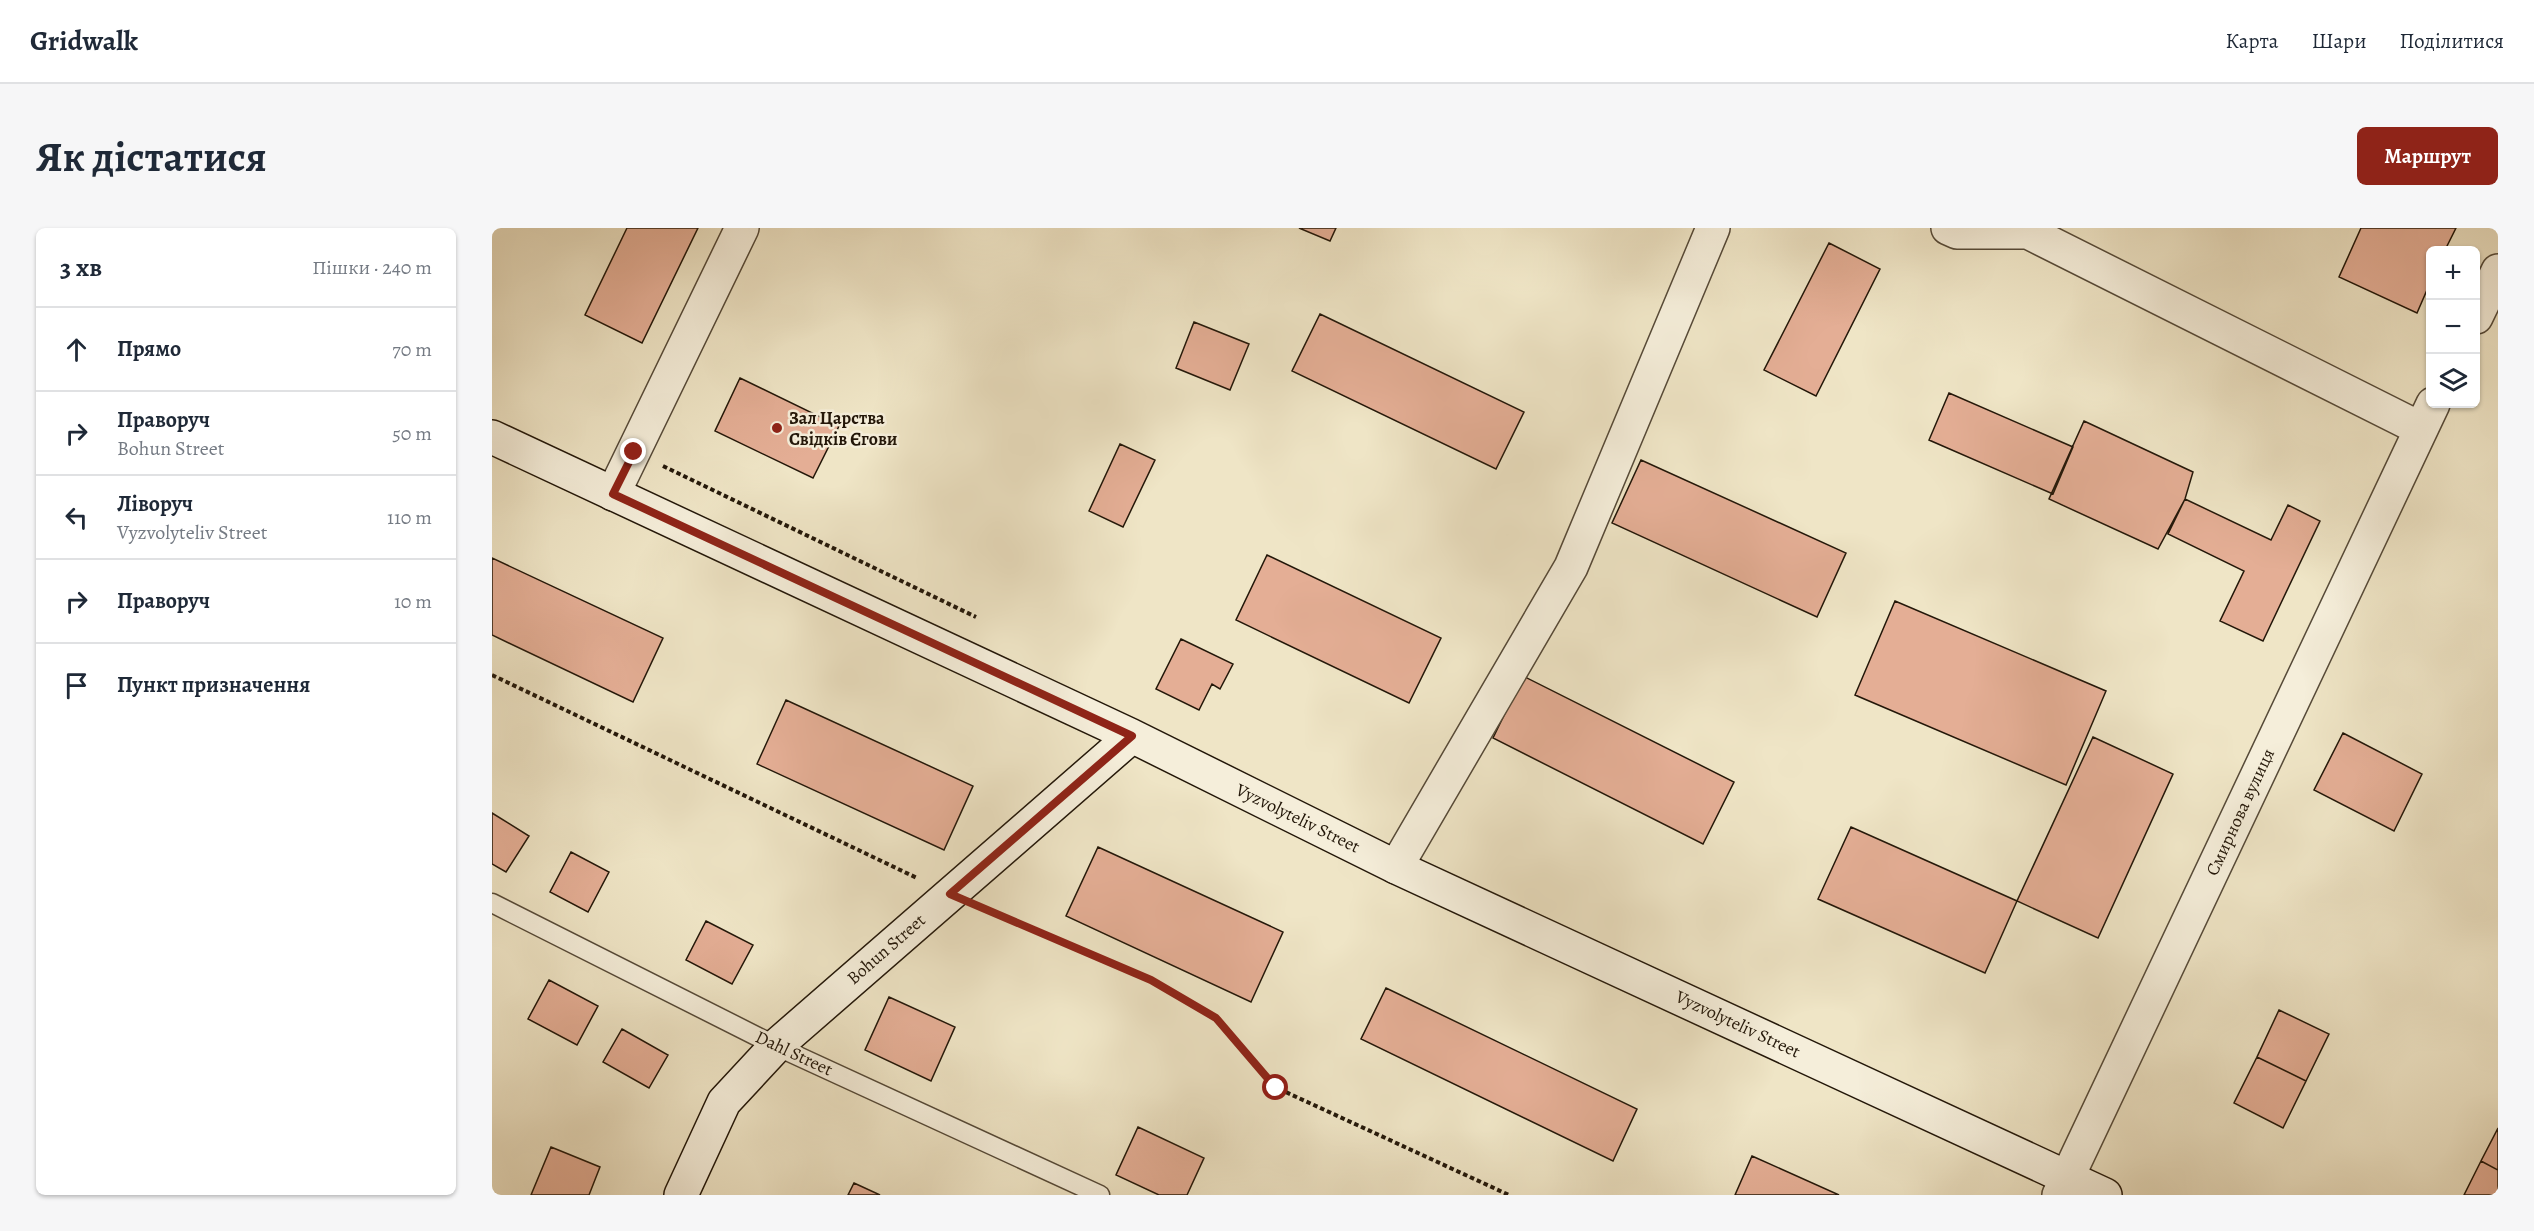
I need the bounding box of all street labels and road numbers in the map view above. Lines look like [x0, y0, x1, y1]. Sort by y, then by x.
street label: Смирнова вулиця [2200, 744, 2280, 880]
street label: Vyzvolyteliv Street [1231, 777, 1364, 858]
street label: Bohun Street [842, 908, 930, 990]
street label: Vyzvolyteliv Street [1671, 984, 1804, 1063]
street label: Dahl Street [751, 1025, 837, 1081]

